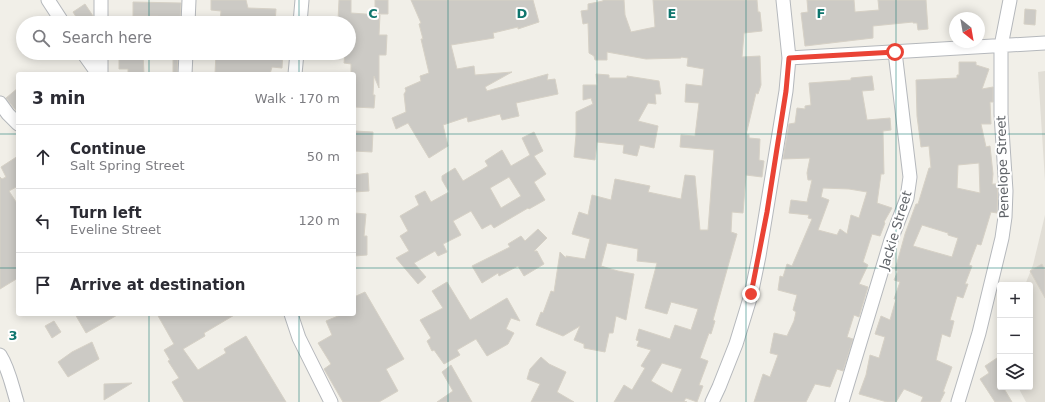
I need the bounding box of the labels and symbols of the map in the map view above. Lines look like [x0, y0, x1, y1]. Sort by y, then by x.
text: C [368, 6, 378, 21]
text: D [517, 6, 528, 21]
text: E [668, 6, 676, 21]
text: F [817, 6, 825, 21]
north arrow [949, 12, 985, 48]
route start [886, 43, 904, 61]
street label: Penelope Street [993, 115, 1012, 219]
street label: Jackie Street [876, 189, 915, 272]
route end [742, 285, 760, 303]
text: 3 [8, 328, 18, 343]

